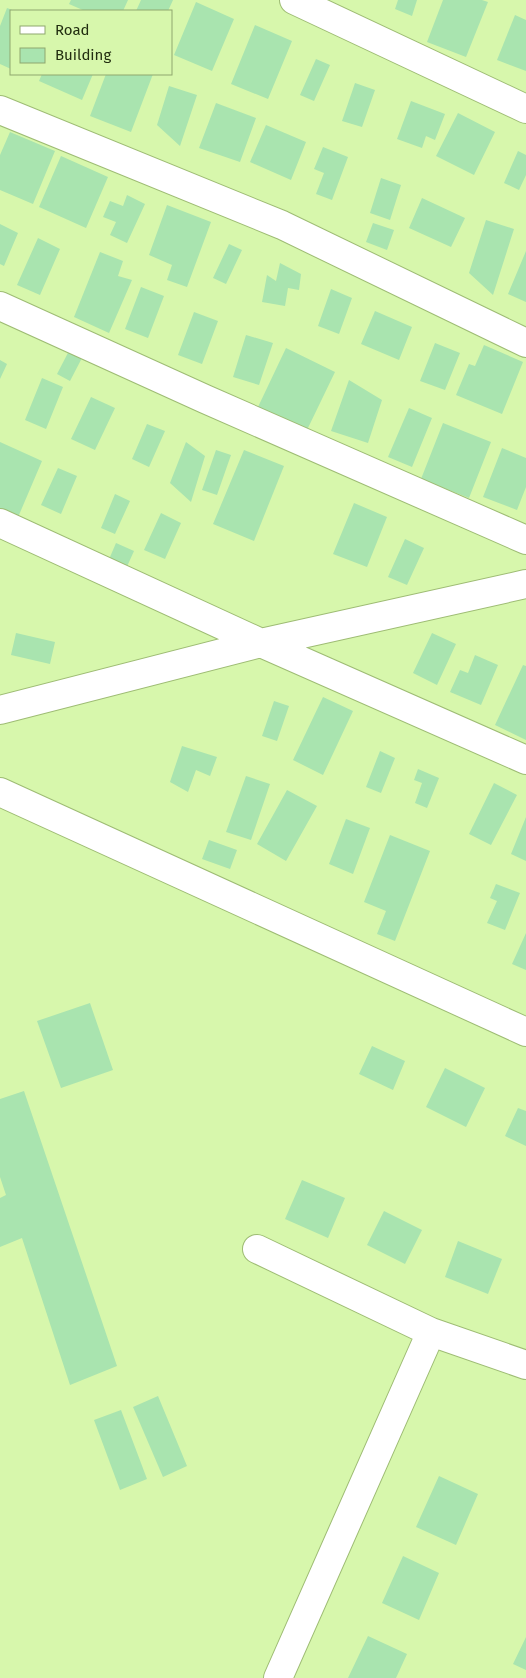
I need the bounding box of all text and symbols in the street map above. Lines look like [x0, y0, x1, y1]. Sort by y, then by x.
legend [10, 10, 172, 75]
text: Road [55, 21, 90, 39]
text: Building [55, 46, 111, 64]

